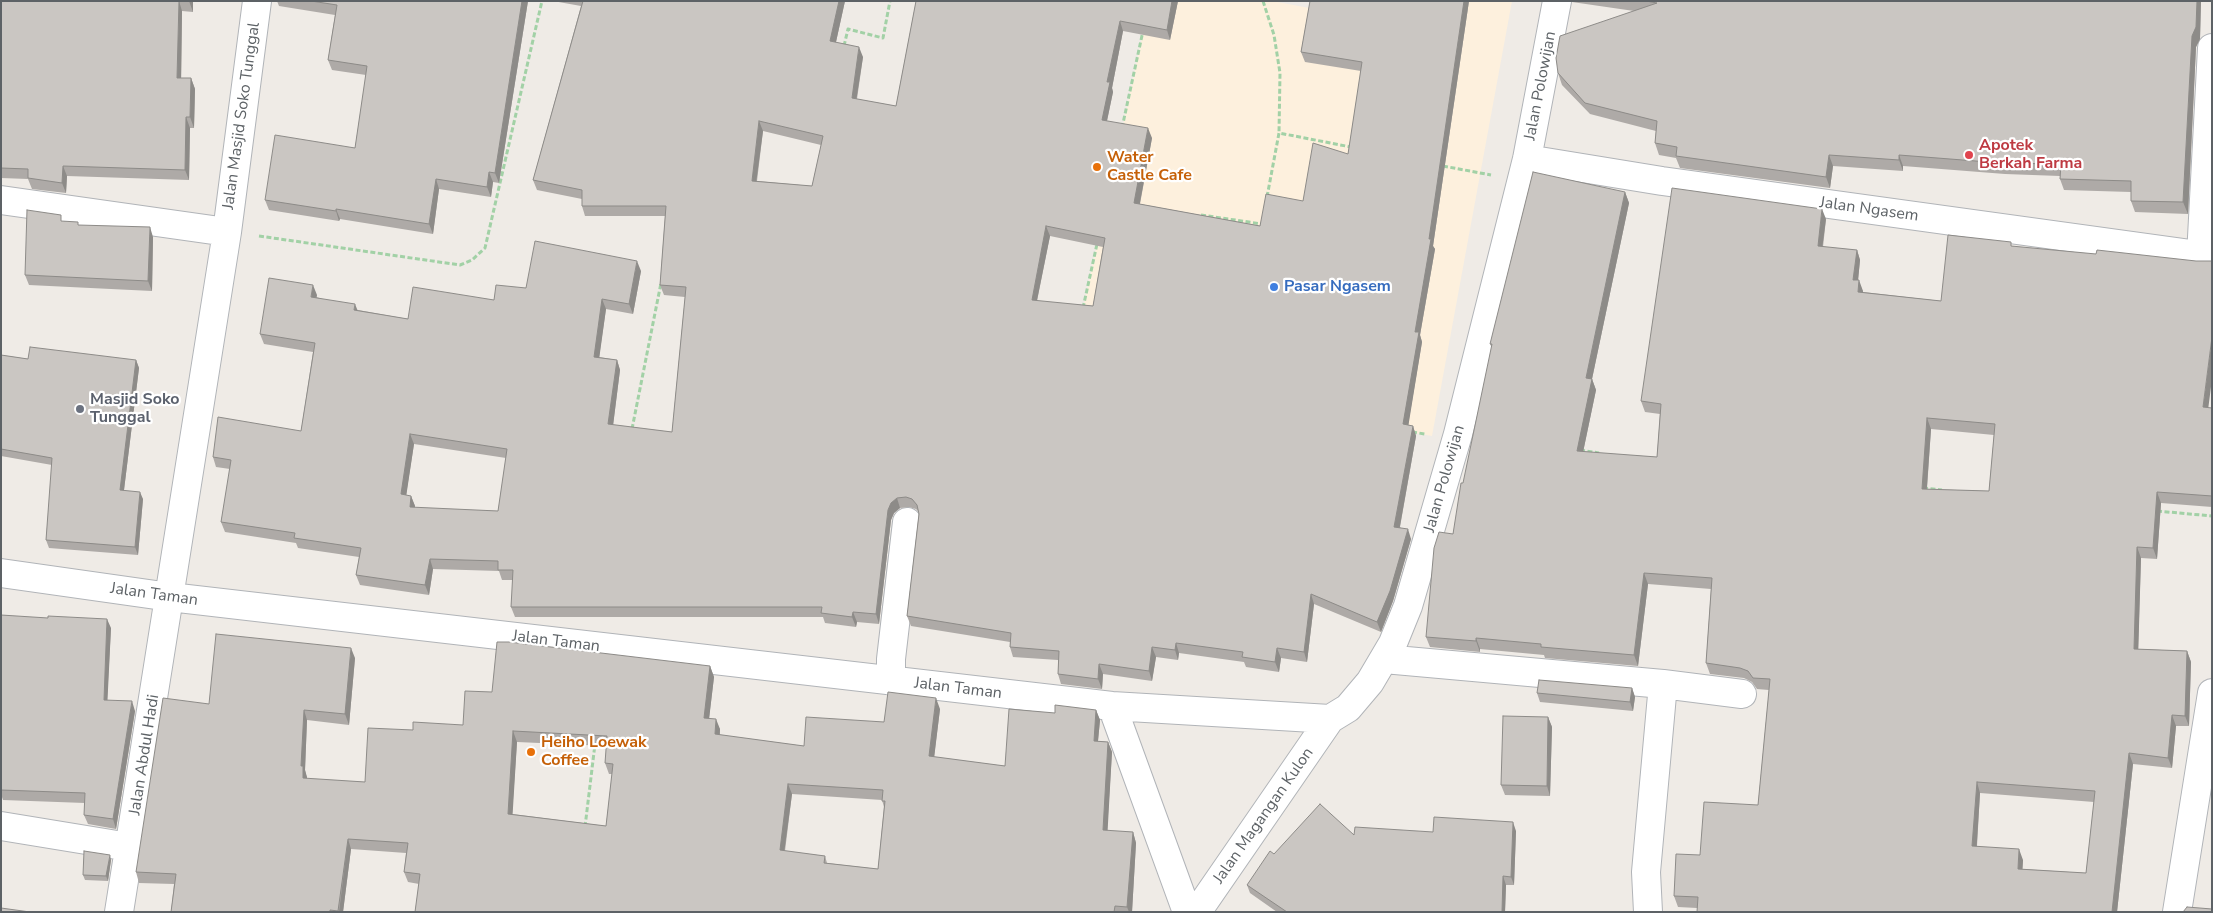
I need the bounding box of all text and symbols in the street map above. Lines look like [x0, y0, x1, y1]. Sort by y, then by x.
street label: Jalan Masjid Soko Tunggal [219, 21, 265, 211]
street label: Jalan Polowijan [1521, 30, 1561, 142]
place label: Apotek Berkah Farma [1979, 136, 2082, 174]
place label: Water Castle Cafe [1107, 148, 1192, 186]
marker: Apotek Berkah Farma [1963, 149, 1975, 161]
marker: Water Castle Cafe [1091, 161, 1103, 173]
street label: Jalan Ngasem [1818, 194, 1920, 226]
place label: Pasar Ngasem [1284, 277, 1391, 297]
marker: Pasar Ngasem [1268, 281, 1280, 293]
place label: Masjid Soko Tunggal [90, 390, 180, 428]
marker: Masjid Soko Tunggal [74, 403, 86, 415]
street label: Jalan Polowijan [1421, 423, 1469, 535]
street label: Jalan Taman [109, 579, 199, 611]
street label: Jalan Taman [511, 627, 601, 657]
street label: Jalan Taman [913, 674, 1003, 704]
street label: Jalan Abdul Hadi [126, 693, 164, 817]
place label: Heiho Loewak Coffee [541, 733, 647, 771]
street label: Jalan Magangan Kulon [1210, 744, 1318, 888]
marker: Heiho Loewak Coffee [525, 746, 537, 758]

